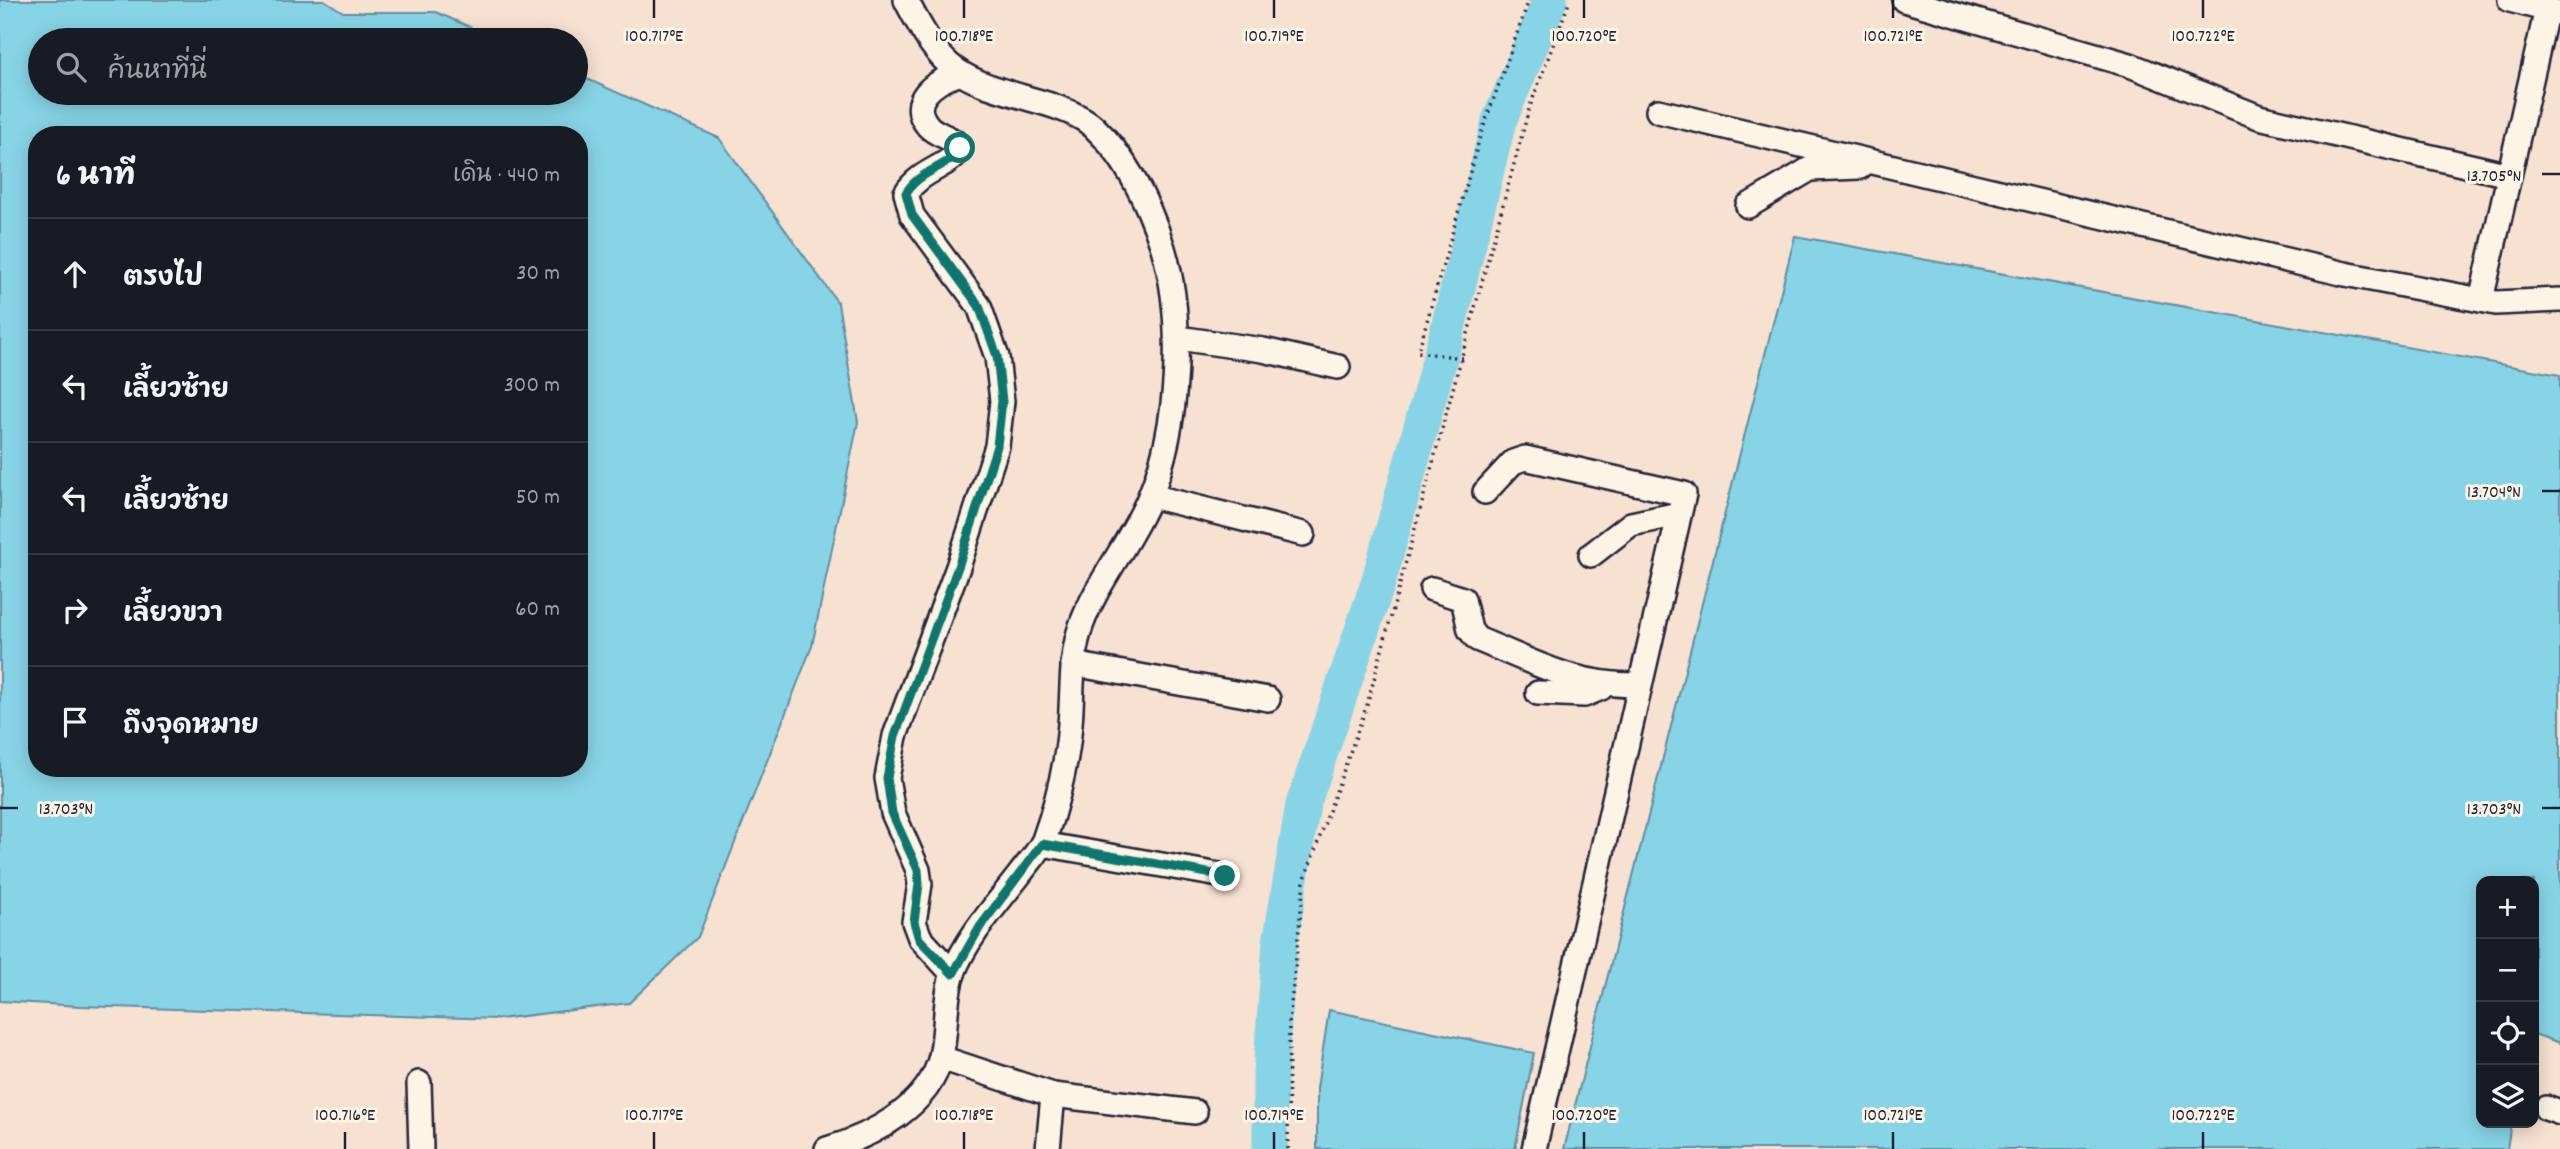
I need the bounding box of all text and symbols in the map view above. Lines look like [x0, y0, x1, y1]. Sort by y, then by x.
text: 100.717°E [625, 25, 683, 50]
text: 100.718°E [935, 25, 993, 50]
text: 100.719°E [1244, 25, 1304, 50]
text: 100.720°E [1551, 25, 1617, 50]
text: 100.721°E [1863, 25, 1923, 50]
text: 100.722°E [2171, 25, 2235, 50]
search box [28, 28, 588, 105]
icon: search [52, 48, 90, 86]
text: ค้นหาที่นี่ [108, 54, 207, 91]
route start [944, 132, 975, 163]
text: 6 นาที [56, 157, 135, 200]
text: เดิน · 440 m [453, 160, 560, 193]
text: 13.705°N [2467, 165, 2521, 190]
icon: ahead [56, 255, 94, 293]
text: 30 m [516, 258, 560, 291]
text: ตรงไป [123, 261, 203, 298]
icon: left [56, 367, 94, 405]
text: 300 m [504, 370, 560, 403]
text: เลี้ยวซ้าย [123, 373, 229, 410]
icon: left [56, 479, 94, 517]
text: 13.704°N [2467, 481, 2521, 506]
text: 50 m [516, 482, 560, 515]
text: เลี้ยวซ้าย [123, 485, 229, 522]
icon: right [56, 591, 94, 629]
text: 60 m [515, 594, 560, 627]
text: เลี้ยวขวา [123, 597, 223, 634]
icon: arrive [56, 703, 94, 741]
text: ถึงจุดหมาย [123, 709, 259, 746]
text: 13.703°N [39, 798, 93, 823]
text: 13.703°N [2467, 798, 2521, 823]
route end [1209, 860, 1240, 891]
map controls [2476, 876, 2539, 1128]
button: + [2476, 876, 2539, 939]
button: − [2476, 939, 2539, 1002]
button: locate [2476, 1002, 2539, 1065]
button: layers [2476, 1065, 2539, 1128]
text: 100.716°E [315, 1104, 375, 1129]
text: 100.717°E [625, 1104, 683, 1129]
text: 100.718°E [935, 1104, 993, 1129]
text: 100.719°E [1244, 1104, 1304, 1129]
text: 100.720°E [1551, 1104, 1617, 1129]
text: 100.721°E [1863, 1104, 1923, 1129]
text: 100.722°E [2171, 1104, 2235, 1129]

